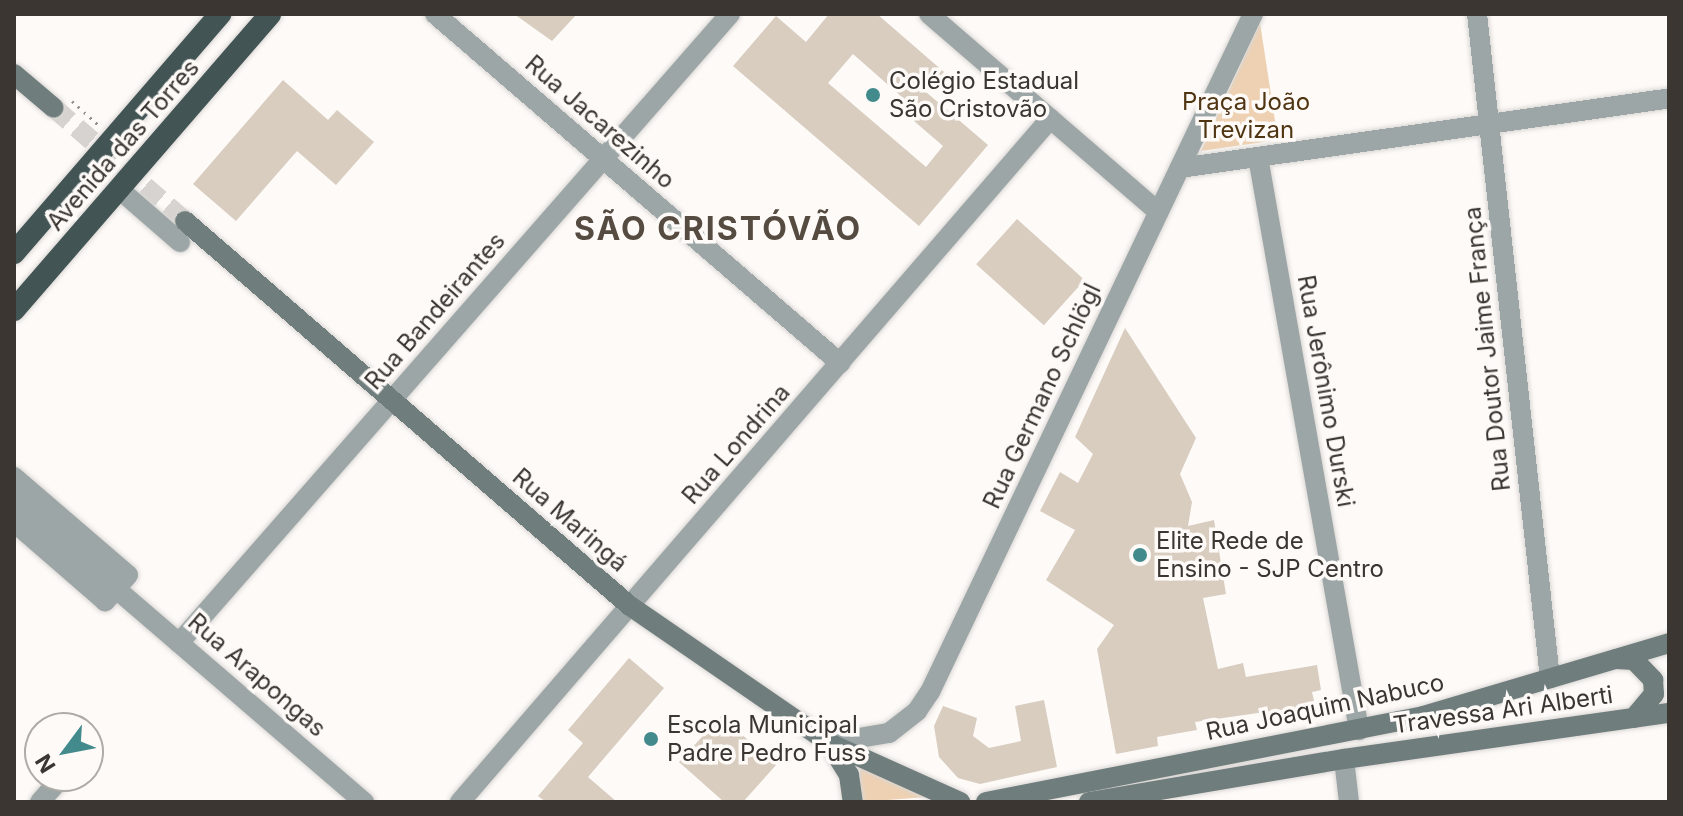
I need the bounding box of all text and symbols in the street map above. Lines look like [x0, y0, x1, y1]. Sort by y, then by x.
street label: Rua Jacarezinho [519, 49, 681, 195]
street label: Avenida das Torres [41, 54, 205, 236]
place label: Colégio Estadual São Cristovão [889, 67, 1079, 123]
marker: Colégio Estadual São Cristovão [864, 86, 882, 104]
park label: Praça João Trevizan [1182, 88, 1310, 144]
street label: Rua Doutor Jaime França [1458, 205, 1516, 493]
district label: SÃO CRISTÓVÃO [574, 210, 862, 248]
street label: Rua Bandeirantes [359, 227, 511, 395]
street label: Rua Jerônimo Durski [1291, 273, 1361, 509]
street label: Rua Germano Schlögl [977, 279, 1107, 513]
street label: Rua Londrina [676, 378, 796, 510]
street label: Rua Maringá [507, 462, 633, 578]
place label: Elite Rede de Ensino - SJP Centro [1156, 527, 1384, 583]
marker: Elite Rede de Ensino - SJP Centro [1131, 546, 1149, 564]
street label: Rua Arapongas [182, 607, 332, 743]
street label: Rua Joaquim Nabuco [1203, 668, 1447, 746]
street label: Travessa Ari Alberti [1391, 680, 1615, 740]
place label: Escola Municipal Padre Pedro Fuss [667, 711, 866, 767]
north arrow [24, 712, 104, 792]
marker: Escola Municipal Padre Pedro Fuss [642, 730, 660, 748]
text: N [30, 750, 61, 778]

